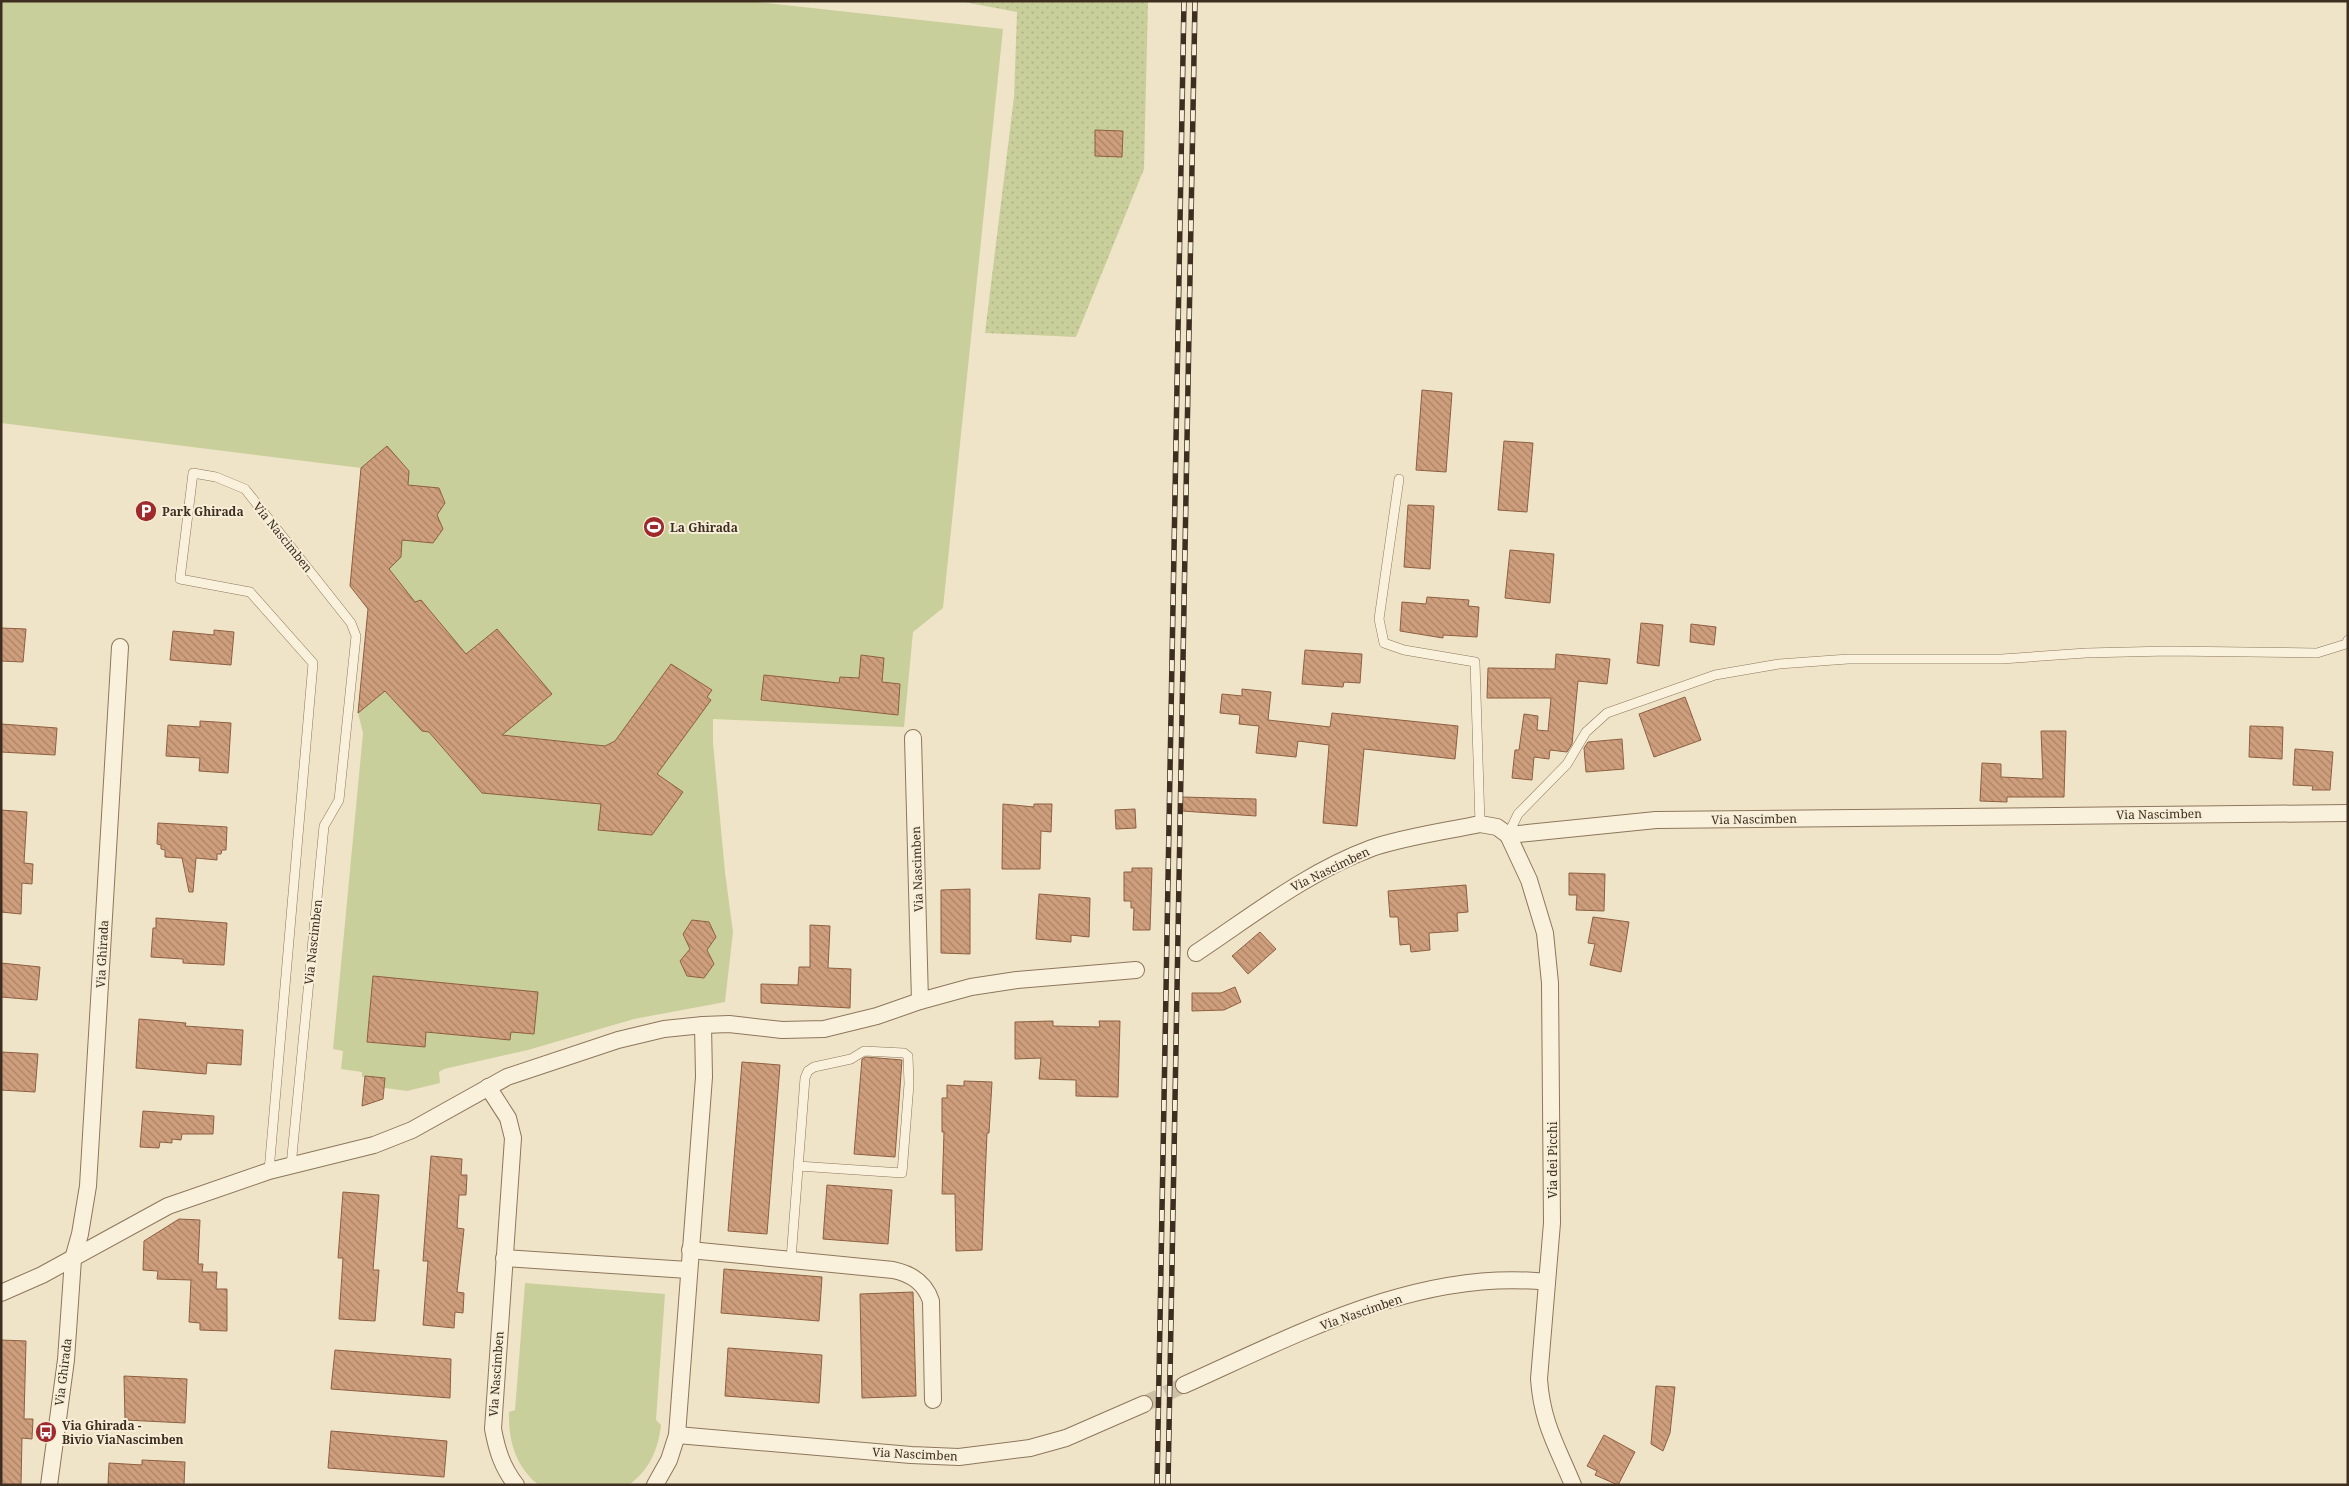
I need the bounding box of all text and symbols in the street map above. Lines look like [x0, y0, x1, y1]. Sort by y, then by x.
street label: Via Nascimben [249, 498, 317, 576]
parking icon: Park Ghirada [134, 499, 158, 523]
place label: Park Ghirada [162, 503, 244, 520]
sports icon: La Ghirada [642, 515, 666, 539]
place label: La Ghirada [670, 519, 738, 536]
street label: Via Nascimben [2116, 805, 2202, 823]
street label: Via Nascimben [1711, 810, 1797, 828]
street label: Via Nascimben [907, 826, 927, 912]
street label: Via Nascimben [1288, 842, 1372, 895]
street label: Via Nascimben [300, 898, 326, 986]
street label: Via Ghirada [92, 919, 112, 988]
street label: Via dei Picchi [1544, 1121, 1561, 1198]
street label: Via Nascimben [1318, 1290, 1405, 1334]
street label: Via Nascimben [485, 1330, 507, 1417]
street label: Via Ghirada [50, 1337, 76, 1407]
place label: Via Ghirada - Bivio ViaNascimben [62, 1417, 184, 1448]
bus stop icon: Via Ghirada - Bivio ViaNascimben [34, 1420, 58, 1444]
street label: Via Nascimben [872, 1443, 959, 1465]

